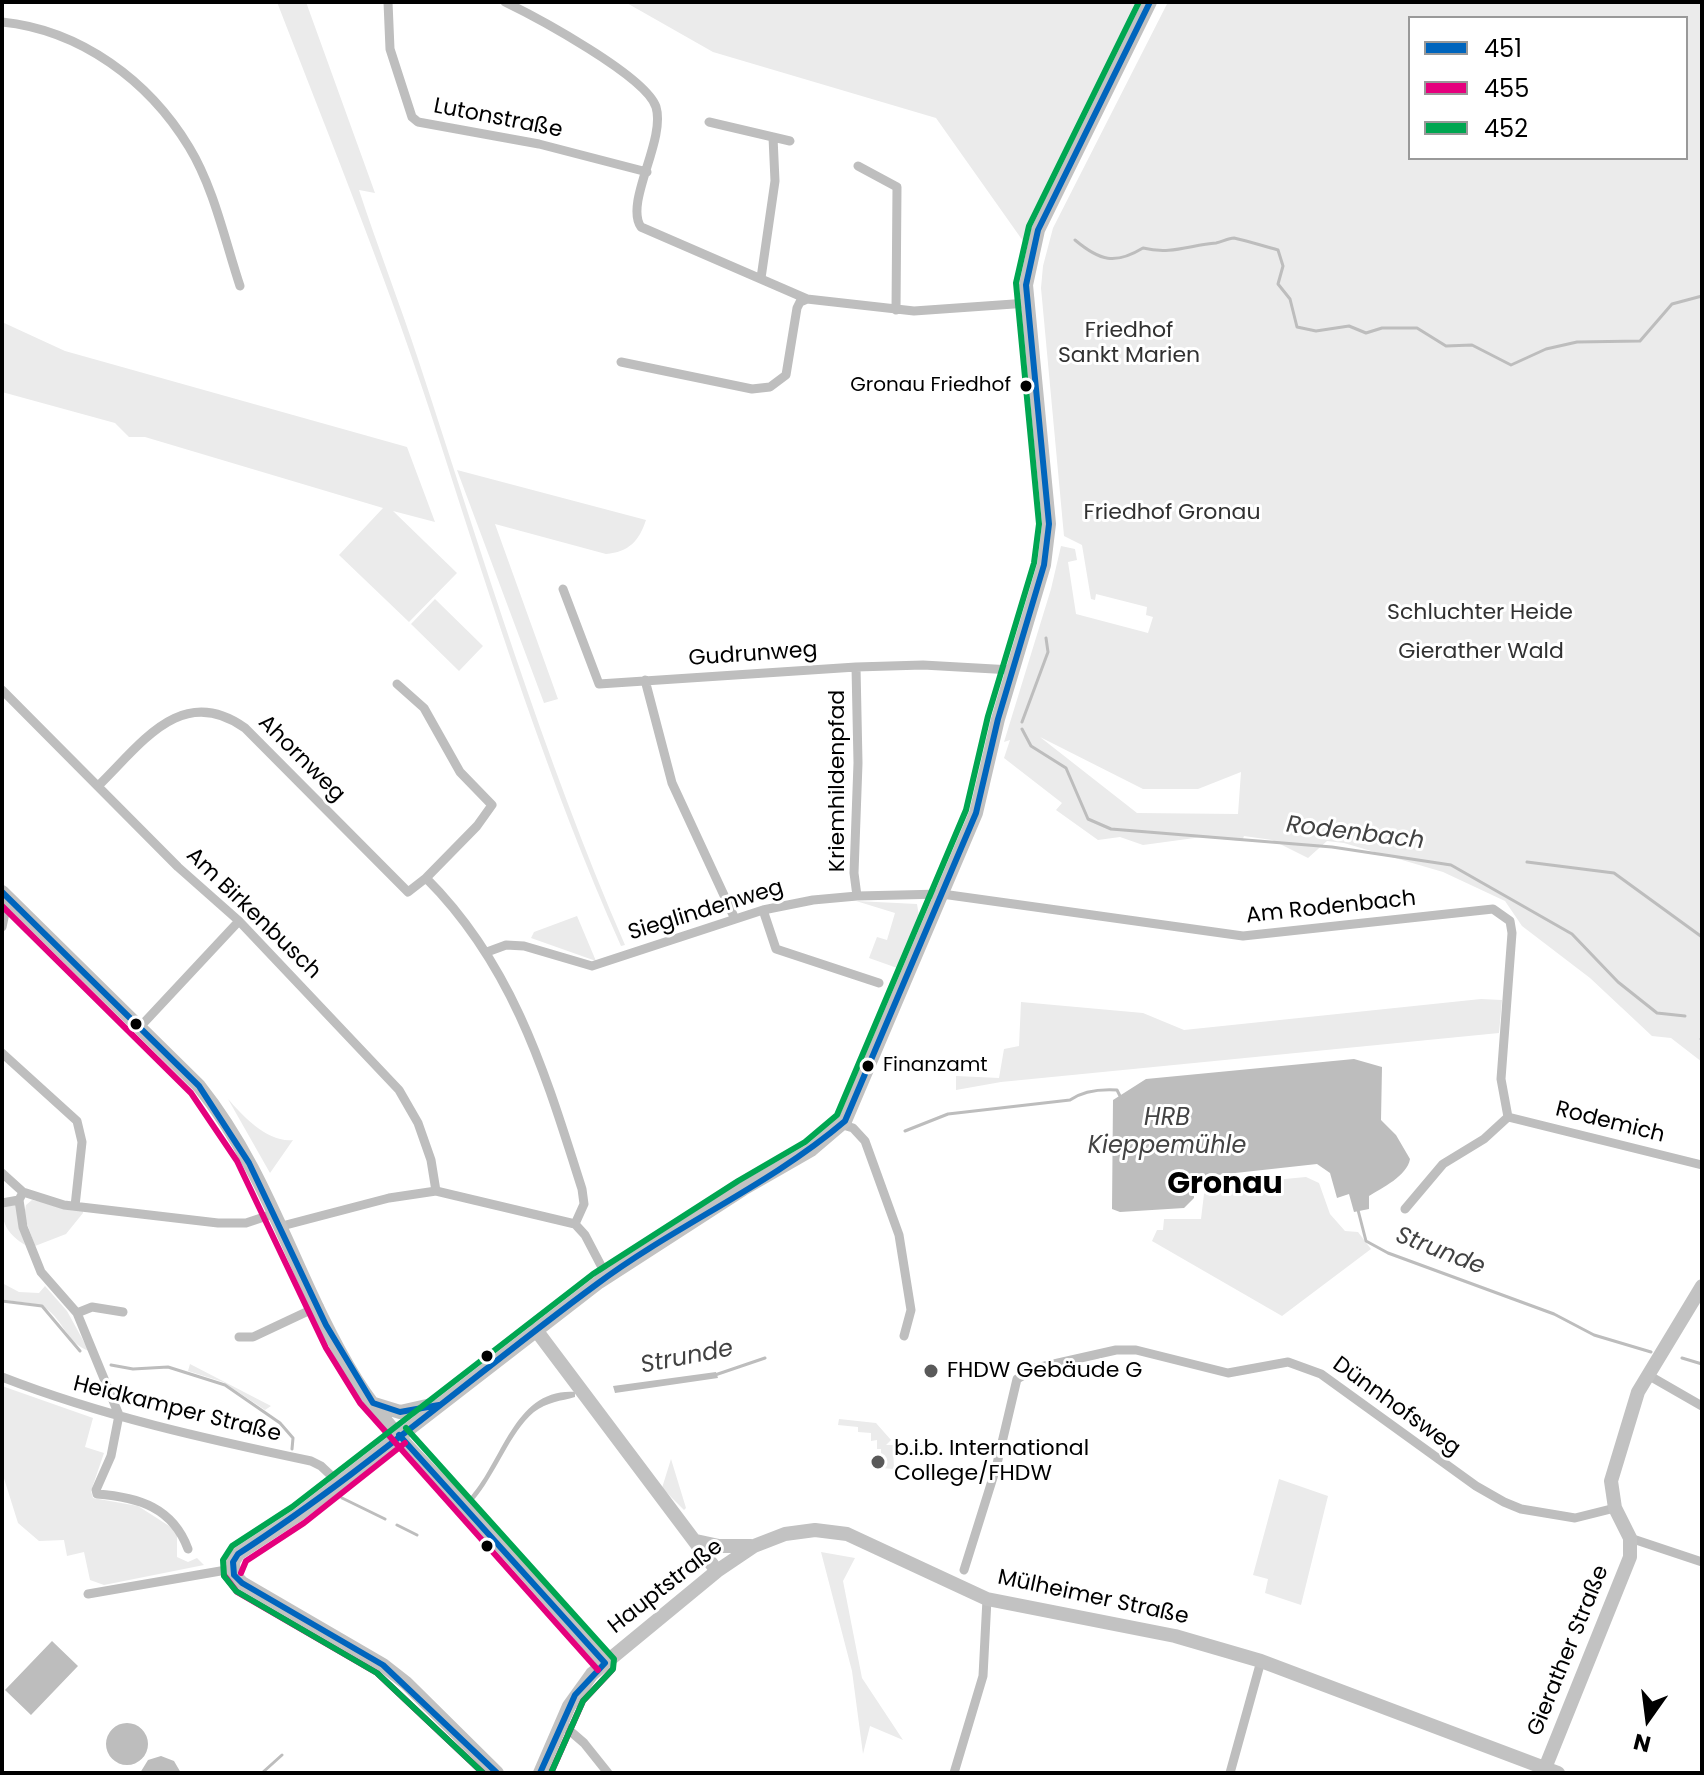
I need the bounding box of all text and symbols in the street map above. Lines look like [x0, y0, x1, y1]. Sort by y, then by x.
legend [1408, 16, 1688, 160]
text: 451 [1484, 32, 1522, 65]
text: 455 [1484, 72, 1529, 105]
street label: Lutonstraße [431, 94, 565, 144]
text: 452 [1484, 112, 1528, 145]
park label: Friedhof Sankt Marien [1058, 318, 1200, 370]
place label: Gronau Friedhof [850, 374, 1011, 398]
marker: Gronau Friedhof [1018, 378, 1034, 394]
park label: Friedhof Gronau [1084, 500, 1260, 526]
park label: Schluchter Heide [1387, 600, 1573, 626]
street label: Gudrunweg [688, 637, 818, 673]
park label: Gierather Wald [1398, 639, 1564, 665]
street label: Kriemhildenpfad [825, 690, 851, 872]
street label: Ahornweg [252, 710, 350, 808]
water label: Rodenbach [1284, 811, 1426, 857]
street label: Am Birkenbusch [180, 843, 326, 985]
street label: Sieglindenweg [625, 875, 787, 947]
street label: Am Rodenbach [1245, 886, 1417, 930]
unlabelled marker [128, 1016, 144, 1032]
place label: Finanzamt [883, 1054, 988, 1078]
marker: Finanzamt [860, 1058, 876, 1074]
street label: Rodemich [1553, 1097, 1667, 1149]
water label: HRB Kieppemühle [1088, 1105, 1246, 1161]
district label: Gronau [1167, 1167, 1283, 1203]
water label: Strunde [1391, 1222, 1489, 1282]
water label: Strunde [638, 1335, 736, 1381]
unlabelled marker [479, 1348, 495, 1364]
street label: Dünnhofsweg [1327, 1352, 1465, 1462]
place label: FHDW Gebäude G [947, 1358, 1142, 1384]
marker: FHDW Gebäude G [922, 1362, 940, 1380]
street label: Heidkamper Straße [70, 1371, 284, 1449]
place label: b.i.b. International College/FHDW [894, 1436, 1089, 1488]
marker: b.i.b. International College/FHDW [869, 1453, 887, 1471]
street label: Hauptstraße [603, 1534, 729, 1640]
unlabelled marker [479, 1538, 495, 1554]
street label: Gierather Straße [1523, 1562, 1615, 1740]
street label: Mülheimer Straße [995, 1565, 1191, 1631]
north arrow [1608, 1679, 1688, 1759]
text: N [1630, 1726, 1654, 1760]

